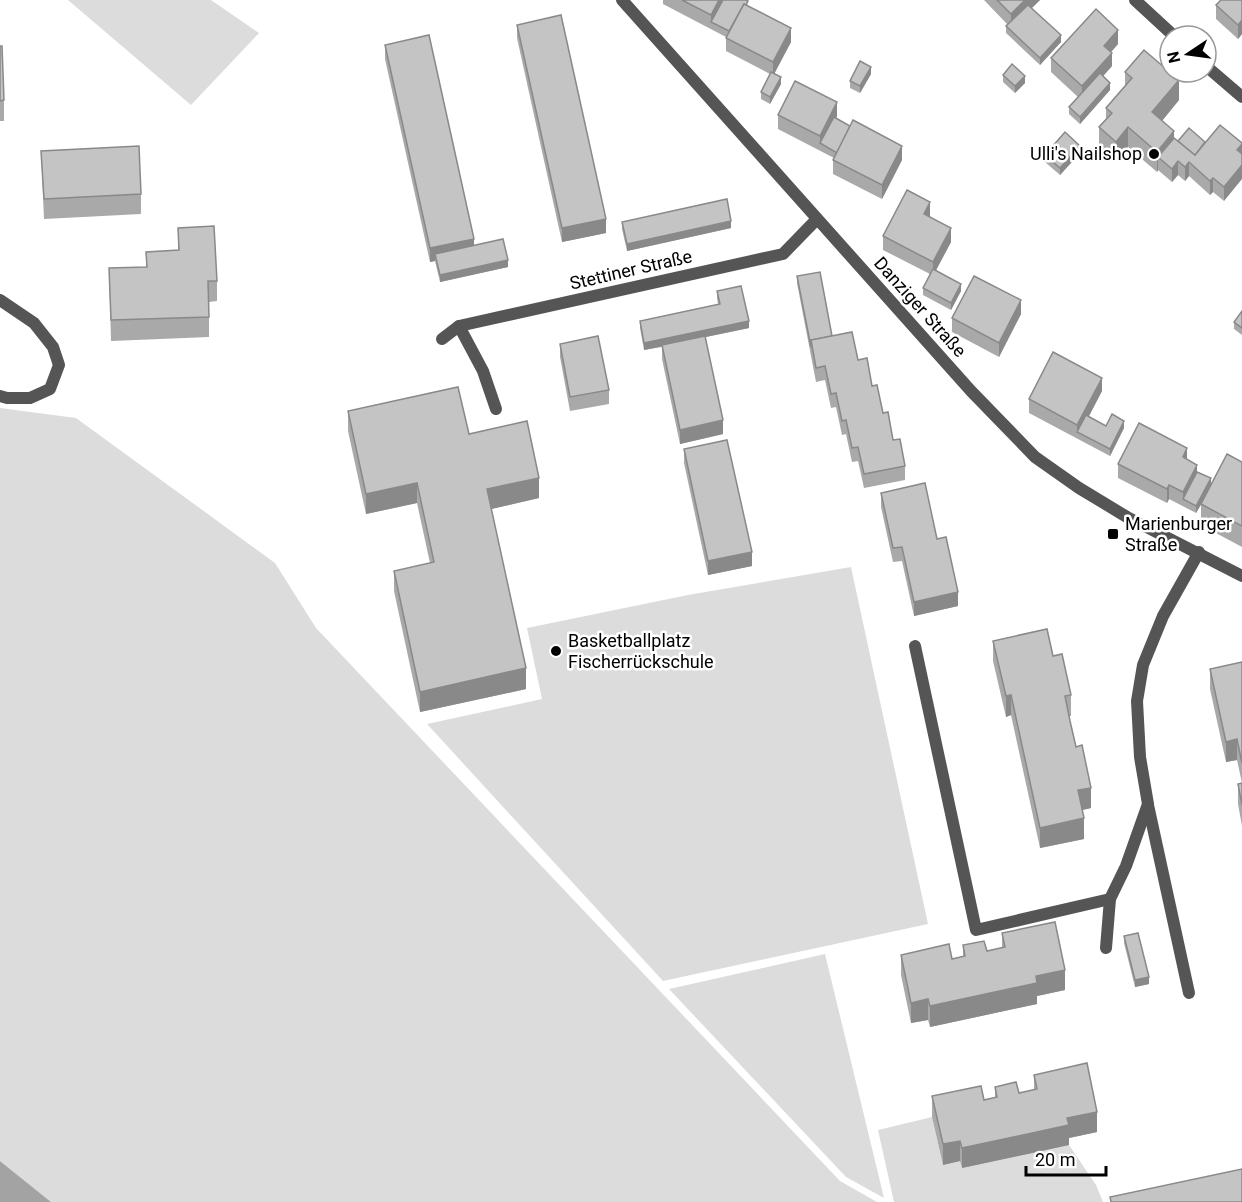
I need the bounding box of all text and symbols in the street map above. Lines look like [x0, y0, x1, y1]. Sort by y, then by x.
north arrow [1158, 24, 1218, 84]
text: N [1163, 50, 1184, 65]
place label: Ulli's Nailshop [1030, 143, 1142, 164]
marker: Ulli's Nailshop [1147, 147, 1161, 161]
street label: Stettiner Straße [568, 245, 694, 294]
street label: Danziger Straße [870, 252, 971, 361]
place label: Marienburger Straße [1125, 513, 1232, 555]
marker: Marienburger Straße [1106, 527, 1120, 541]
place label: Basketballplatz Fischerrückschule [568, 630, 714, 672]
marker: Basketballplatz Fischerrückschule [549, 644, 563, 658]
scale bar [1026, 1139, 1106, 1177]
text: 20 m [1035, 1149, 1075, 1170]

